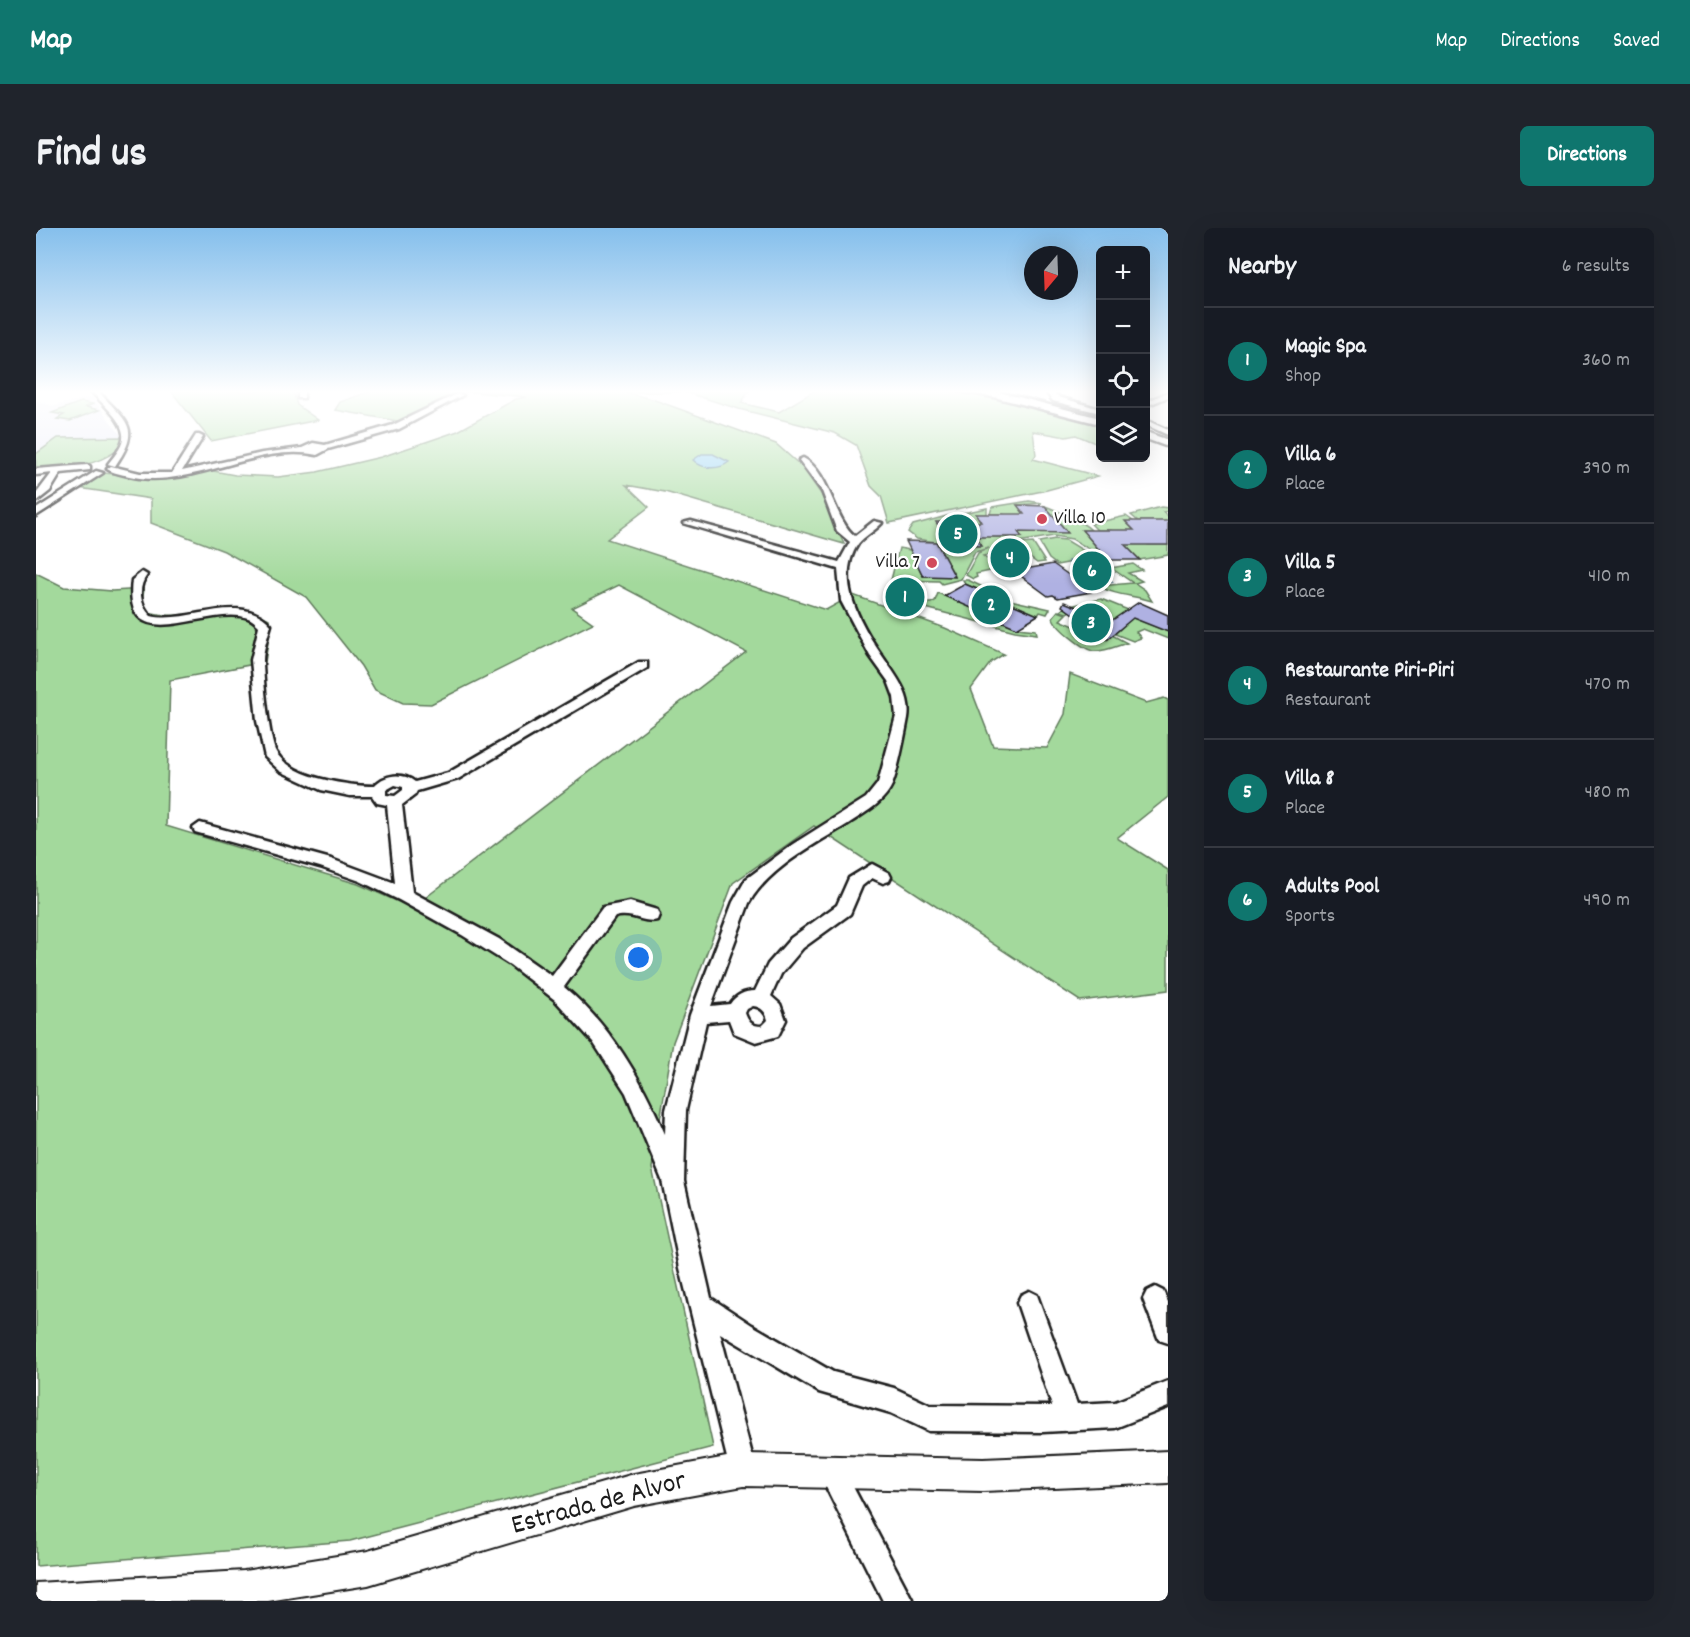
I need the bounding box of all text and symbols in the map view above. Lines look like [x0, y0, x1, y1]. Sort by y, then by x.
text: Map [30, 22, 72, 62]
text: Map [1436, 27, 1467, 57]
text: Directions [1500, 27, 1580, 57]
text: Saved [1613, 27, 1660, 57]
text: Find us [36, 126, 147, 186]
button: Directions [1520, 126, 1654, 186]
north arrow [1024, 246, 1078, 300]
map controls [1096, 246, 1150, 462]
button: + [1096, 246, 1150, 300]
text: Nearby [1228, 249, 1296, 286]
text: 6 results [1562, 253, 1630, 281]
button: − [1096, 300, 1150, 354]
text: Magic Spa [1285, 332, 1366, 363]
text: 1 [1245, 347, 1250, 375]
text: 360 m [1582, 347, 1630, 375]
button: locate [1096, 354, 1150, 408]
text: Shop [1285, 363, 1321, 391]
button: layers [1096, 408, 1150, 462]
text: Villa 6 [1285, 440, 1336, 471]
text: 2 [1243, 455, 1252, 483]
text: 390 m [1583, 455, 1630, 483]
text: Place [1285, 471, 1325, 499]
place label: Villa 10 [1054, 505, 1106, 533]
pin: 5 [938, 512, 978, 556]
marker: Villa 10 [1035, 512, 1049, 526]
pin: 4 [990, 536, 1030, 580]
pin: 6 [1072, 548, 1112, 594]
text: Villa 5 [1285, 548, 1336, 579]
place label: Villa 7 [876, 549, 920, 577]
marker: Villa 7 [925, 556, 939, 570]
text: 3 [1243, 563, 1252, 591]
text: 410 m [1588, 563, 1630, 591]
pin: 1 [886, 574, 924, 620]
text: Place [1285, 579, 1325, 607]
pin: 2 [972, 582, 1010, 628]
pin: 3 [1072, 600, 1110, 646]
text: Restaurante Piri-Piri [1285, 656, 1454, 687]
text: 4 [1243, 671, 1252, 699]
text: 470 m [1585, 671, 1630, 699]
text: Restaurant [1285, 687, 1371, 715]
text: Villa 8 [1285, 764, 1334, 795]
text: 5 [1243, 779, 1252, 807]
text: 480 m [1584, 779, 1630, 807]
text: Place [1285, 795, 1325, 823]
text: Adults Pool [1285, 872, 1379, 903]
text: 6 [1243, 887, 1252, 915]
text: 490 m [1583, 887, 1630, 915]
text: Sports [1285, 903, 1335, 931]
your location [624, 943, 653, 972]
street label: Estrada de Alvor [507, 1462, 691, 1548]

